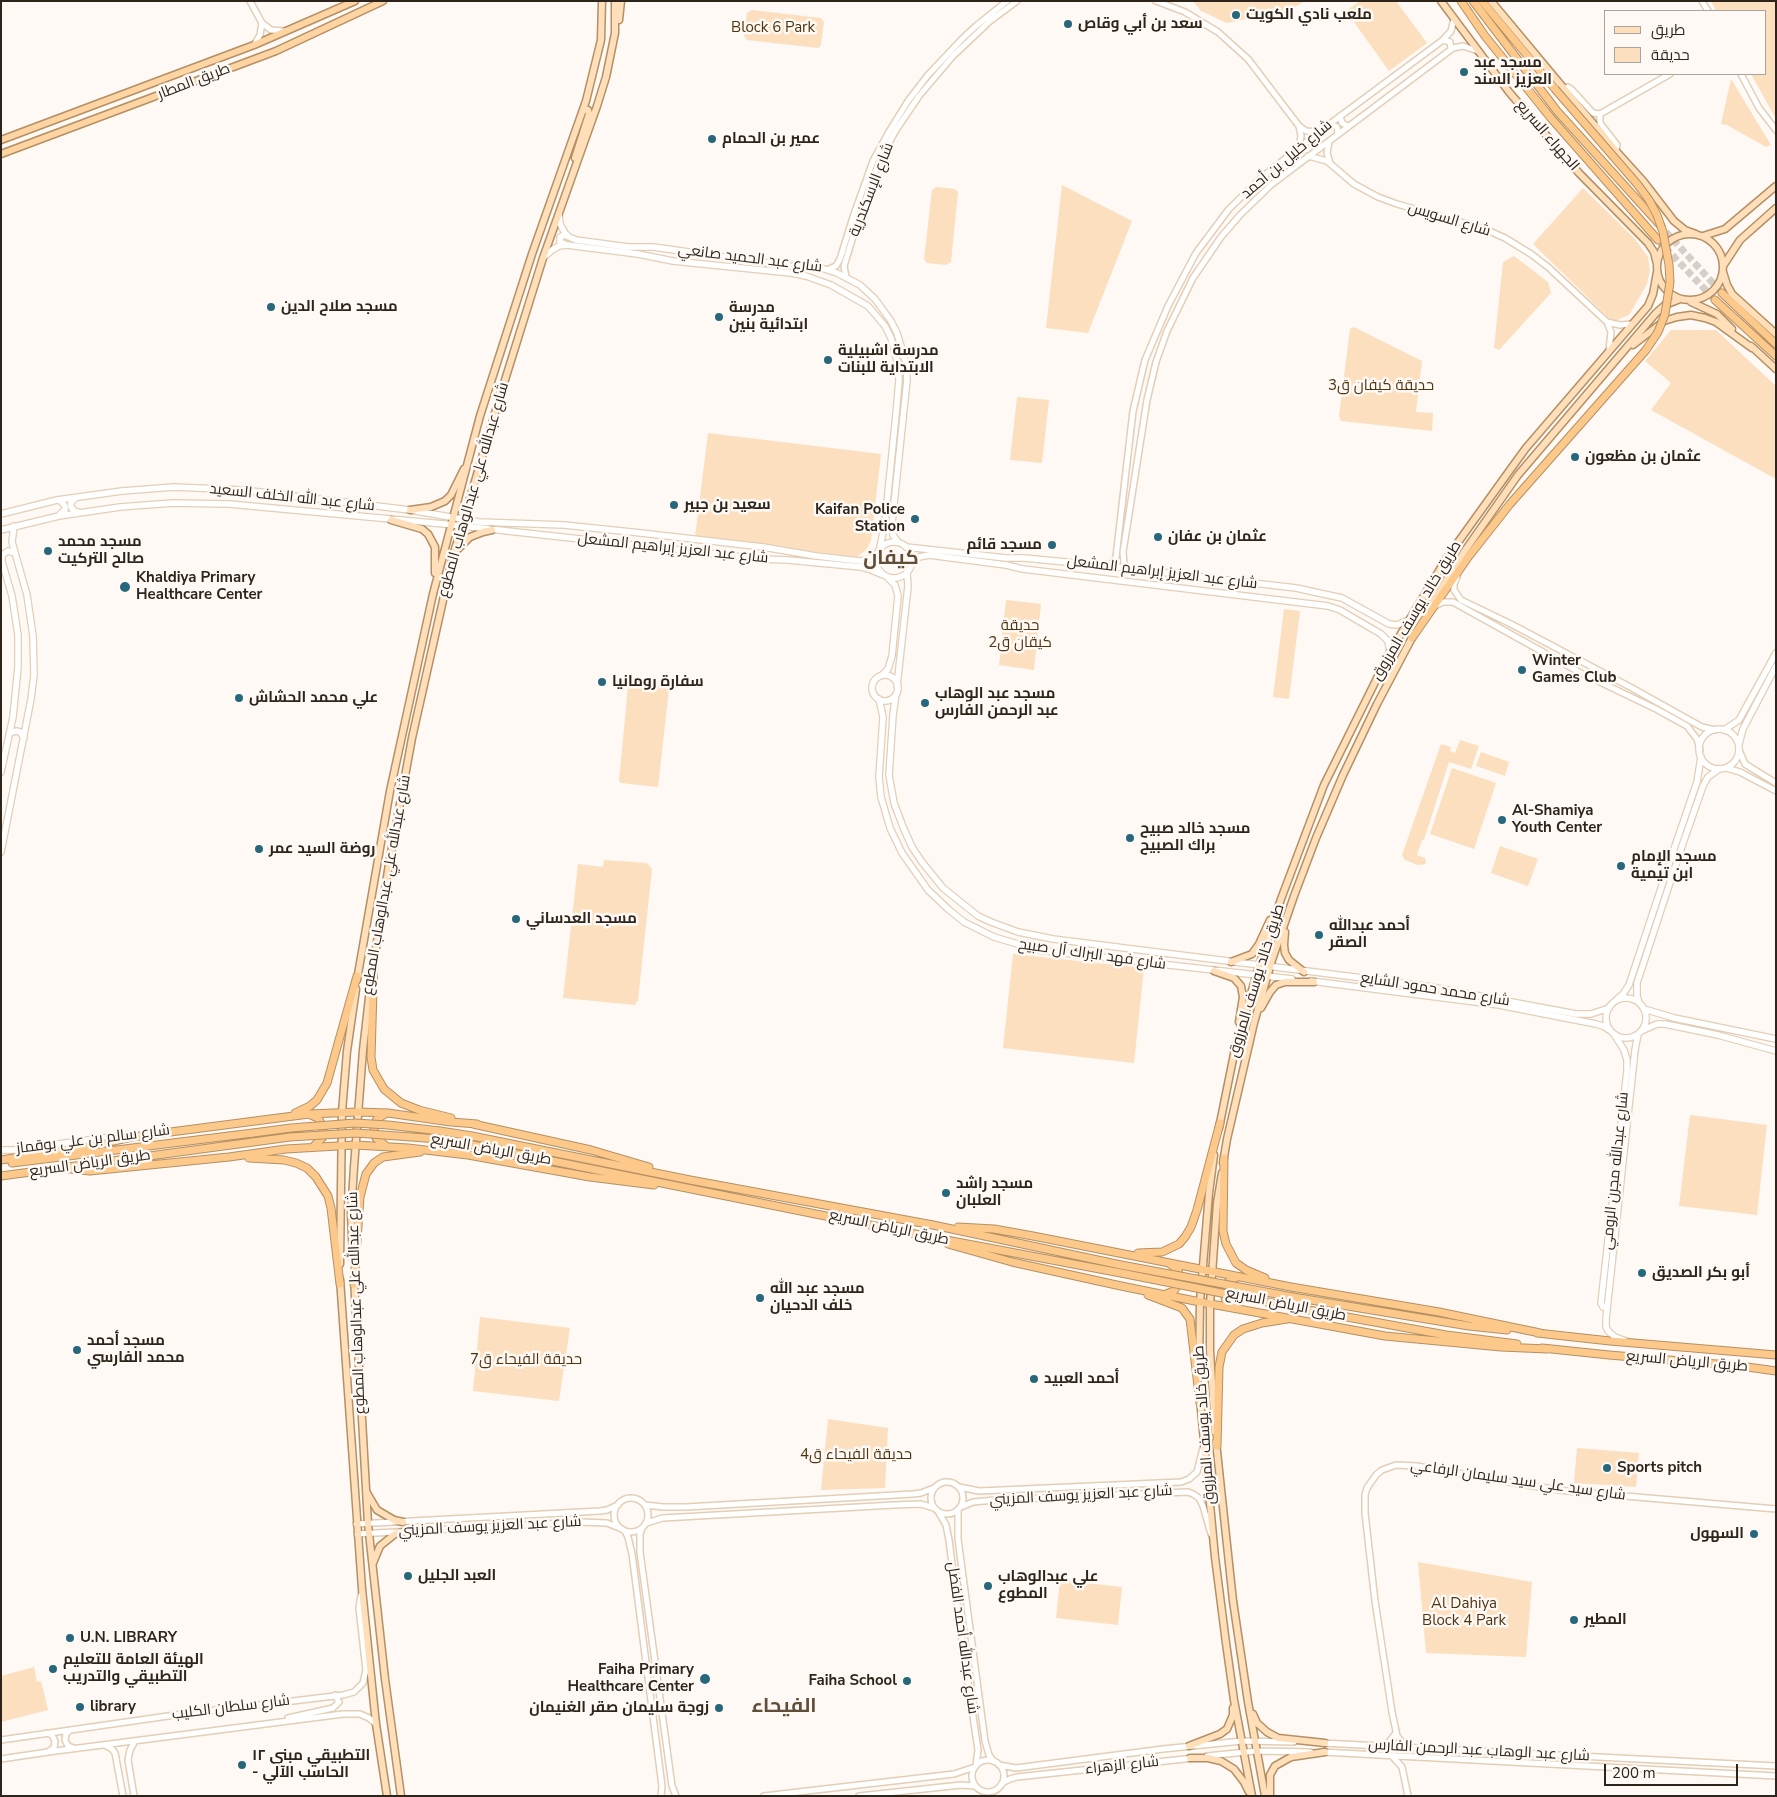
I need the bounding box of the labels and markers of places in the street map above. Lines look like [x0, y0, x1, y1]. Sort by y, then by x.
place label: ملعب نادي الكويت [1246, 6, 1372, 24]
marker: ملعب نادي الكويت [1230, 9, 1242, 21]
place label: سعد بن أبي وقاص [1078, 15, 1203, 33]
marker: سعد بن أبي وقاص [1062, 18, 1074, 30]
place label: مسجد عبد العزيز السند [1474, 54, 1552, 89]
marker: مسجد عبد العزيز السند [1458, 66, 1470, 78]
place label: عمير بن الحمام [722, 130, 820, 148]
marker: عمير بن الحمام [706, 133, 718, 145]
place label: مسجد صلاح الدين [281, 298, 398, 316]
place label: مدرسة ابتدائية بنين [729, 299, 808, 334]
marker: مسجد صلاح الدين [265, 301, 277, 313]
marker: مدرسة ابتدائية بنين [713, 311, 725, 323]
place label: مدرسة اشبيلية الابتداية للبنات [838, 342, 939, 377]
marker: مدرسة اشبيلية الابتداية للبنات [822, 354, 834, 366]
place label: عثمان بن مظعون [1585, 448, 1701, 466]
marker: عثمان بن مظعون [1569, 451, 1581, 463]
place label: سعيد بن جبير [684, 496, 771, 514]
marker: سعيد بن جبير [668, 499, 680, 511]
place label: Kaifan Police Station [815, 501, 905, 536]
marker: Kaifan Police Station [909, 513, 921, 525]
place label: عثمان بن عفان [1168, 528, 1267, 546]
marker: عثمان بن عفان [1152, 531, 1164, 543]
place label: مسجد محمد صالح التركيت [58, 533, 144, 568]
place label: مسجد قائم [967, 536, 1042, 554]
marker: مسجد قائم [1046, 539, 1058, 551]
marker: مسجد محمد صالح التركيت [42, 545, 54, 557]
place label: Khaldiya Primary Healthcare Center [136, 569, 262, 604]
marker: Khaldiya Primary Healthcare Center [118, 580, 132, 594]
place label: Winter Games Club [1532, 652, 1617, 687]
marker: Winter Games Club [1516, 664, 1528, 676]
place label: سفارة رومانيا [612, 673, 704, 691]
marker: سفارة رومانيا [596, 676, 608, 688]
place label: مسجد عبد الوهاب عبد الرحمن الفارس [935, 685, 1059, 720]
place label: علي محمد الحشاش [249, 689, 378, 707]
marker: علي محمد الحشاش [233, 692, 245, 704]
marker: مسجد عبد الوهاب عبد الرحمن الفارس [919, 697, 931, 709]
place label: Al-Shamiya Youth Center [1512, 802, 1602, 837]
marker: Al-Shamiya Youth Center [1496, 814, 1508, 826]
place label: مسجد خالد صبيح براك الصبيح [1140, 820, 1251, 855]
marker: مسجد خالد صبيح براك الصبيح [1124, 832, 1136, 844]
place label: روضة السيد عمر [269, 840, 375, 858]
marker: روضة السيد عمر [253, 843, 265, 855]
place label: مسجد الإمام ابن تيمية [1631, 848, 1717, 883]
marker: مسجد الإمام ابن تيمية [1615, 860, 1627, 872]
place label: مسجد العدساني [526, 910, 637, 928]
marker: مسجد العدساني [510, 913, 522, 925]
place label: أحمد عبدالله الصقر [1329, 917, 1410, 952]
marker: أحمد عبدالله الصقر [1313, 929, 1325, 941]
place label: مسجد راشد العلبان [956, 1175, 1033, 1210]
marker: مسجد راشد العلبان [940, 1187, 952, 1199]
place label: أبو بكر الصديق [1652, 1264, 1750, 1282]
marker: أبو بكر الصديق [1636, 1267, 1648, 1279]
place label: مسجد عبد الله خلف الدحيان [770, 1280, 865, 1315]
marker: مسجد عبد الله خلف الدحيان [754, 1292, 766, 1304]
place label: مسجد أحمد محمد الفارسي [87, 1332, 185, 1367]
marker: مسجد أحمد محمد الفارسي [71, 1344, 83, 1356]
place label: أحمد العبيد [1044, 1370, 1119, 1388]
marker: أحمد العبيد [1028, 1373, 1040, 1385]
place label: Sports pitch [1617, 1459, 1702, 1477]
marker: Sports pitch [1601, 1462, 1613, 1474]
place label: السهول [1690, 1525, 1744, 1543]
marker: السهول [1748, 1528, 1760, 1540]
place label: العبد الجليل [418, 1567, 496, 1585]
place label: علي عبدالوهاب المطوع [998, 1568, 1098, 1603]
marker: العبد الجليل [402, 1570, 414, 1582]
marker: علي عبدالوهاب المطوع [982, 1580, 994, 1592]
place label: المطير [1584, 1611, 1627, 1629]
marker: المطير [1568, 1614, 1580, 1626]
place label: U.N. LIBRARY [80, 1629, 177, 1647]
marker: U.N. LIBRARY [64, 1632, 76, 1644]
place label: الهيئة العامة للتعليم التطبيقي والتدريب [63, 1651, 204, 1686]
place label: Faiha Primary Healthcare Center [568, 1661, 694, 1696]
marker: الهيئة العامة للتعليم التطبيقي والتدريب [47, 1663, 59, 1675]
marker: Faiha Primary Healthcare Center [698, 1672, 712, 1686]
place label: Faiha School [808, 1672, 897, 1690]
marker: Faiha School [901, 1675, 913, 1687]
place label: library [90, 1698, 136, 1716]
place label: زوجة سليمان صقر الغنيمان [529, 1699, 709, 1717]
marker: library [74, 1701, 86, 1713]
marker: زوجة سليمان صقر الغنيمان [713, 1702, 725, 1714]
place label: التطبيقي مبنى ١٢ - الحاسب الآلي [252, 1747, 370, 1782]
marker: التطبيقي مبنى ١٢ - الحاسب الآلي [236, 1759, 248, 1771]

